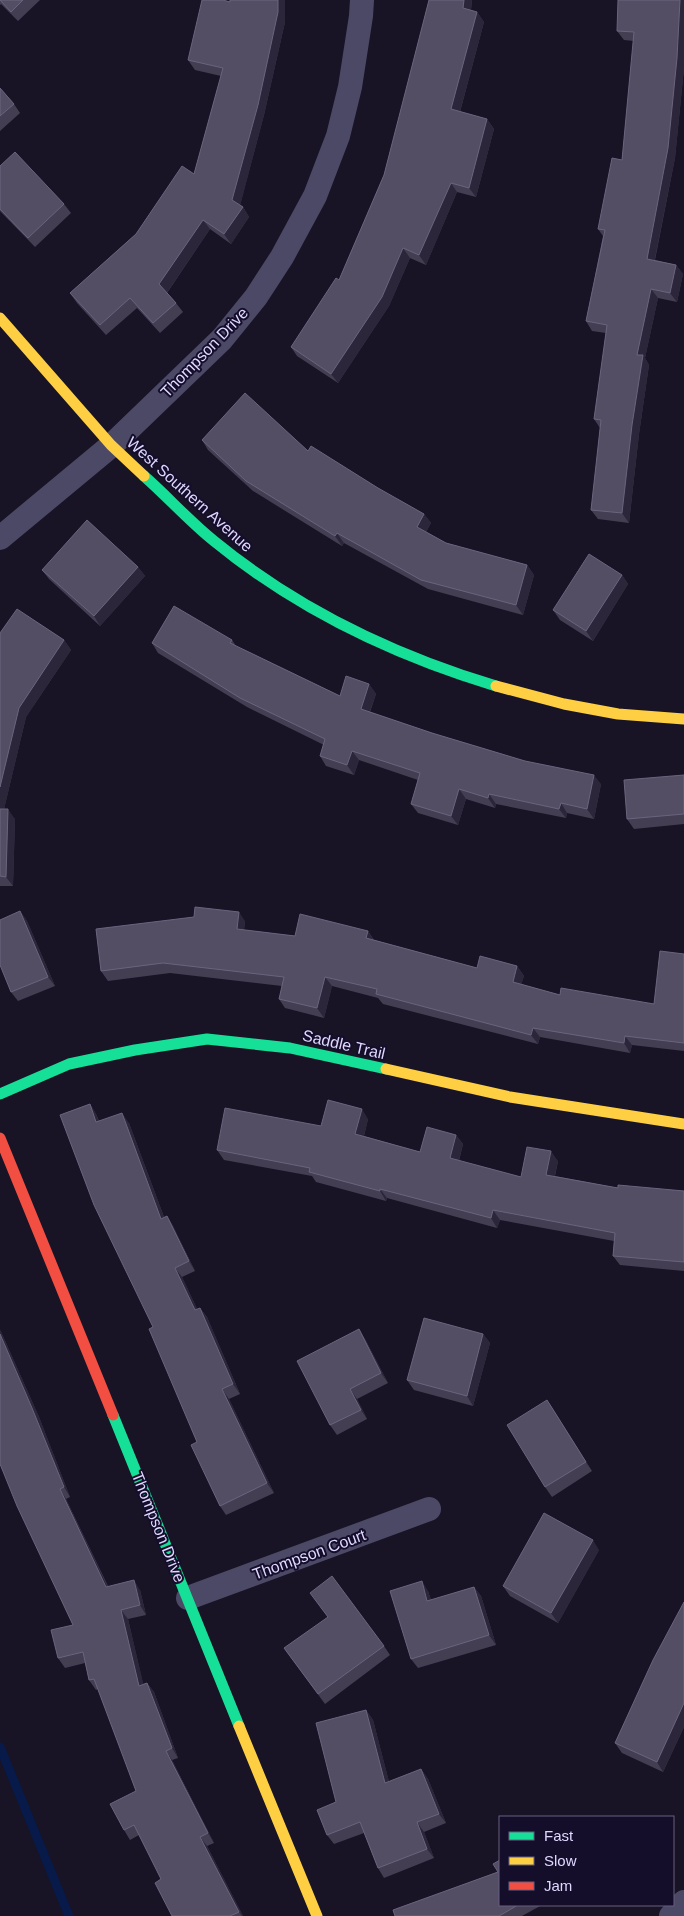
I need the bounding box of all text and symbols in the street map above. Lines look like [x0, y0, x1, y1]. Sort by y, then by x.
street label: Thompson Drive [157, 304, 251, 400]
street label: West Southern Avenue [123, 433, 256, 555]
street label: Saddle Trail [301, 1027, 387, 1062]
street label: Thompson Drive [129, 1470, 188, 1585]
street label: Thompson Court [250, 1526, 369, 1583]
legend [499, 1816, 674, 1906]
text: Fast [544, 1827, 574, 1844]
text: Slow [544, 1852, 577, 1869]
text: Jam [544, 1877, 572, 1894]

